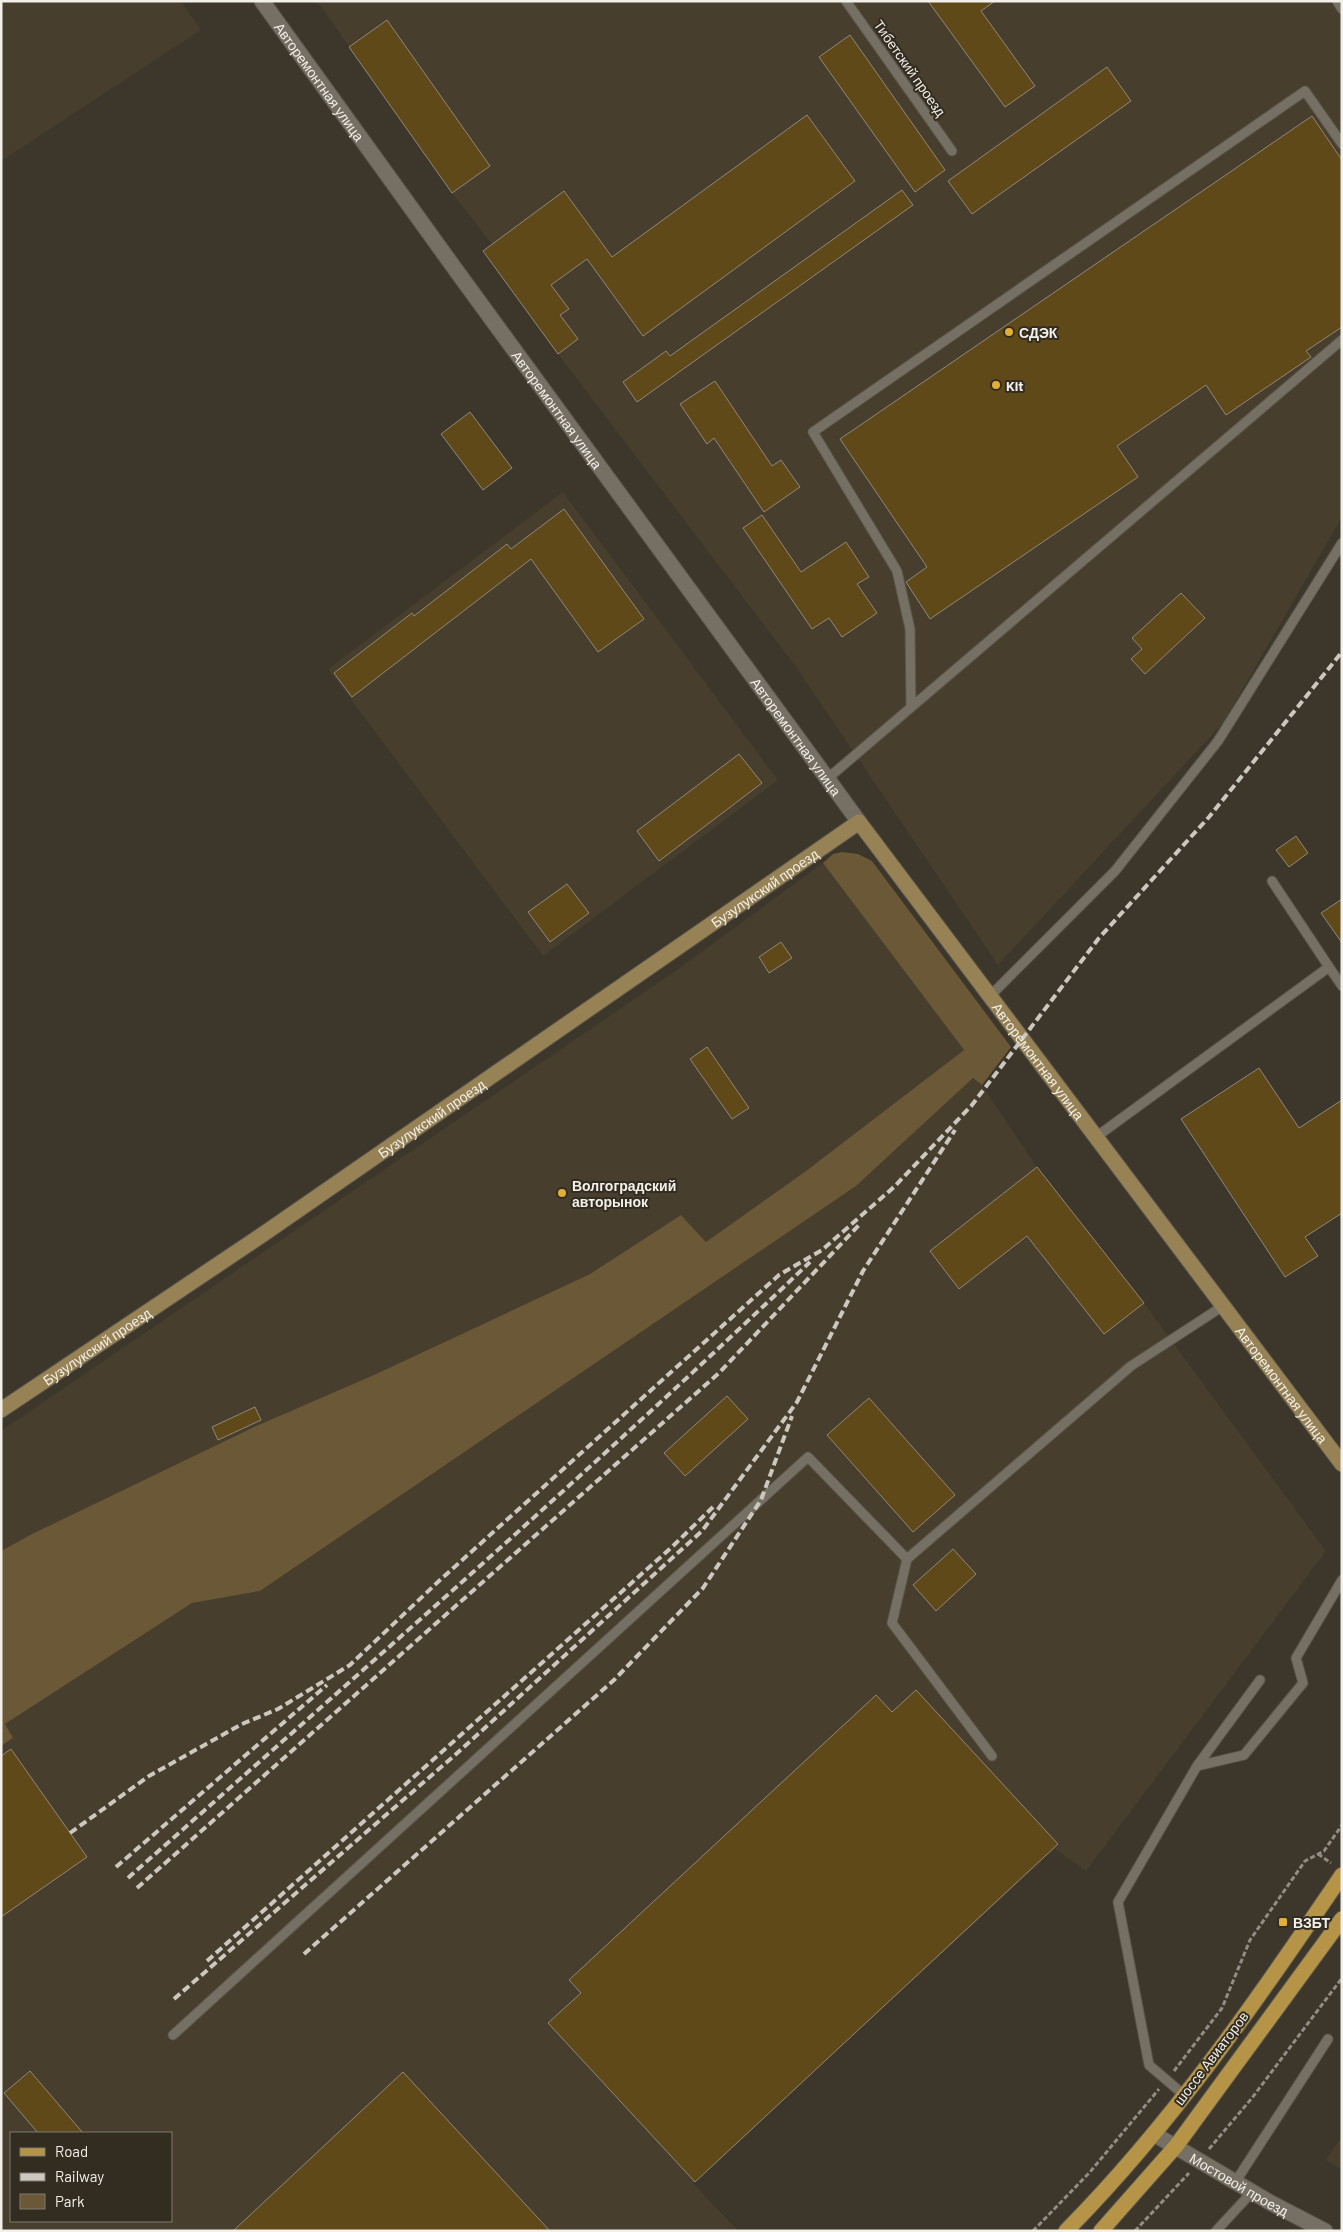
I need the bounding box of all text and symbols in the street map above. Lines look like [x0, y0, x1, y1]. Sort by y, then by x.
street label: Тибетский проезд [870, 17, 950, 119]
street label: Авторемонтная улица [271, 19, 368, 144]
place label: СДЭК [1019, 324, 1058, 341]
marker: СДЭК [1003, 326, 1015, 338]
street label: Авторемонтная улица [509, 347, 606, 472]
place label: Kit [1006, 377, 1024, 394]
marker: Kit [990, 379, 1002, 391]
street label: Авторемонтная улица [748, 674, 845, 799]
street label: Бузулукский проезд [707, 844, 821, 931]
street label: Авторемонтная улица [989, 999, 1088, 1123]
street label: Бузулукский проезд [374, 1075, 488, 1161]
place label: Волгоградский авторынок [572, 1177, 676, 1210]
marker: Волгоградский авторынок [556, 1187, 568, 1199]
street label: Бузулукский проезд [39, 1304, 154, 1388]
street label: Авторемонтная улица [1233, 1323, 1332, 1447]
place label: ВЗБТ [1293, 1914, 1330, 1931]
marker: ВЗБТ [1277, 1916, 1289, 1928]
street label: шоссе Авиаторов [1170, 2008, 1252, 2108]
legend [10, 2132, 172, 2222]
text: Road [55, 2142, 88, 2160]
street label: Мостовой проезд [1187, 2149, 1292, 2219]
text: Railway [55, 2167, 104, 2185]
text: Park [55, 2192, 85, 2210]

